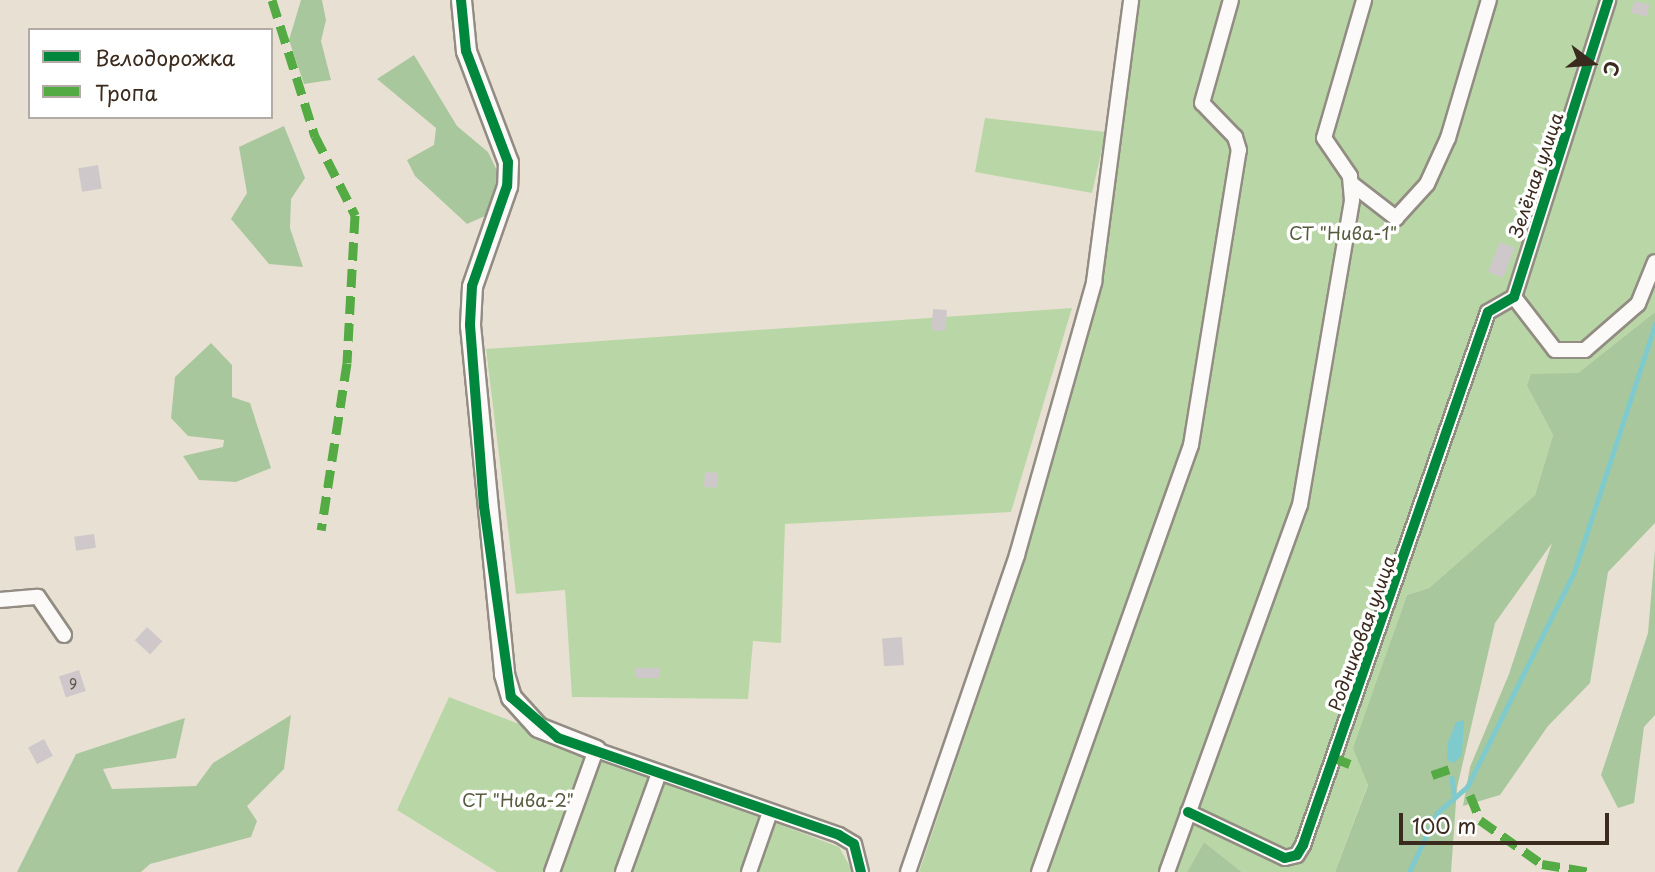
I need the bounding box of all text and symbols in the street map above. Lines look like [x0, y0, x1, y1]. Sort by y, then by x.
legend [28, 28, 273, 119]
north arrow [1557, 28, 1627, 98]
text: Велодорожка [95, 41, 235, 73]
text: С [1597, 58, 1628, 80]
text: Тропа [95, 76, 157, 108]
street label: Зелёная улица [1504, 109, 1568, 241]
park label: СТ "Нива-1" [1289, 222, 1397, 244]
street label: Родниковая улица [1324, 552, 1400, 714]
house number: 9 [69, 676, 77, 692]
park label: СТ "Нива-2" [462, 789, 574, 811]
scale bar [1403, 798, 1613, 842]
text: 100 m [1412, 809, 1476, 841]

